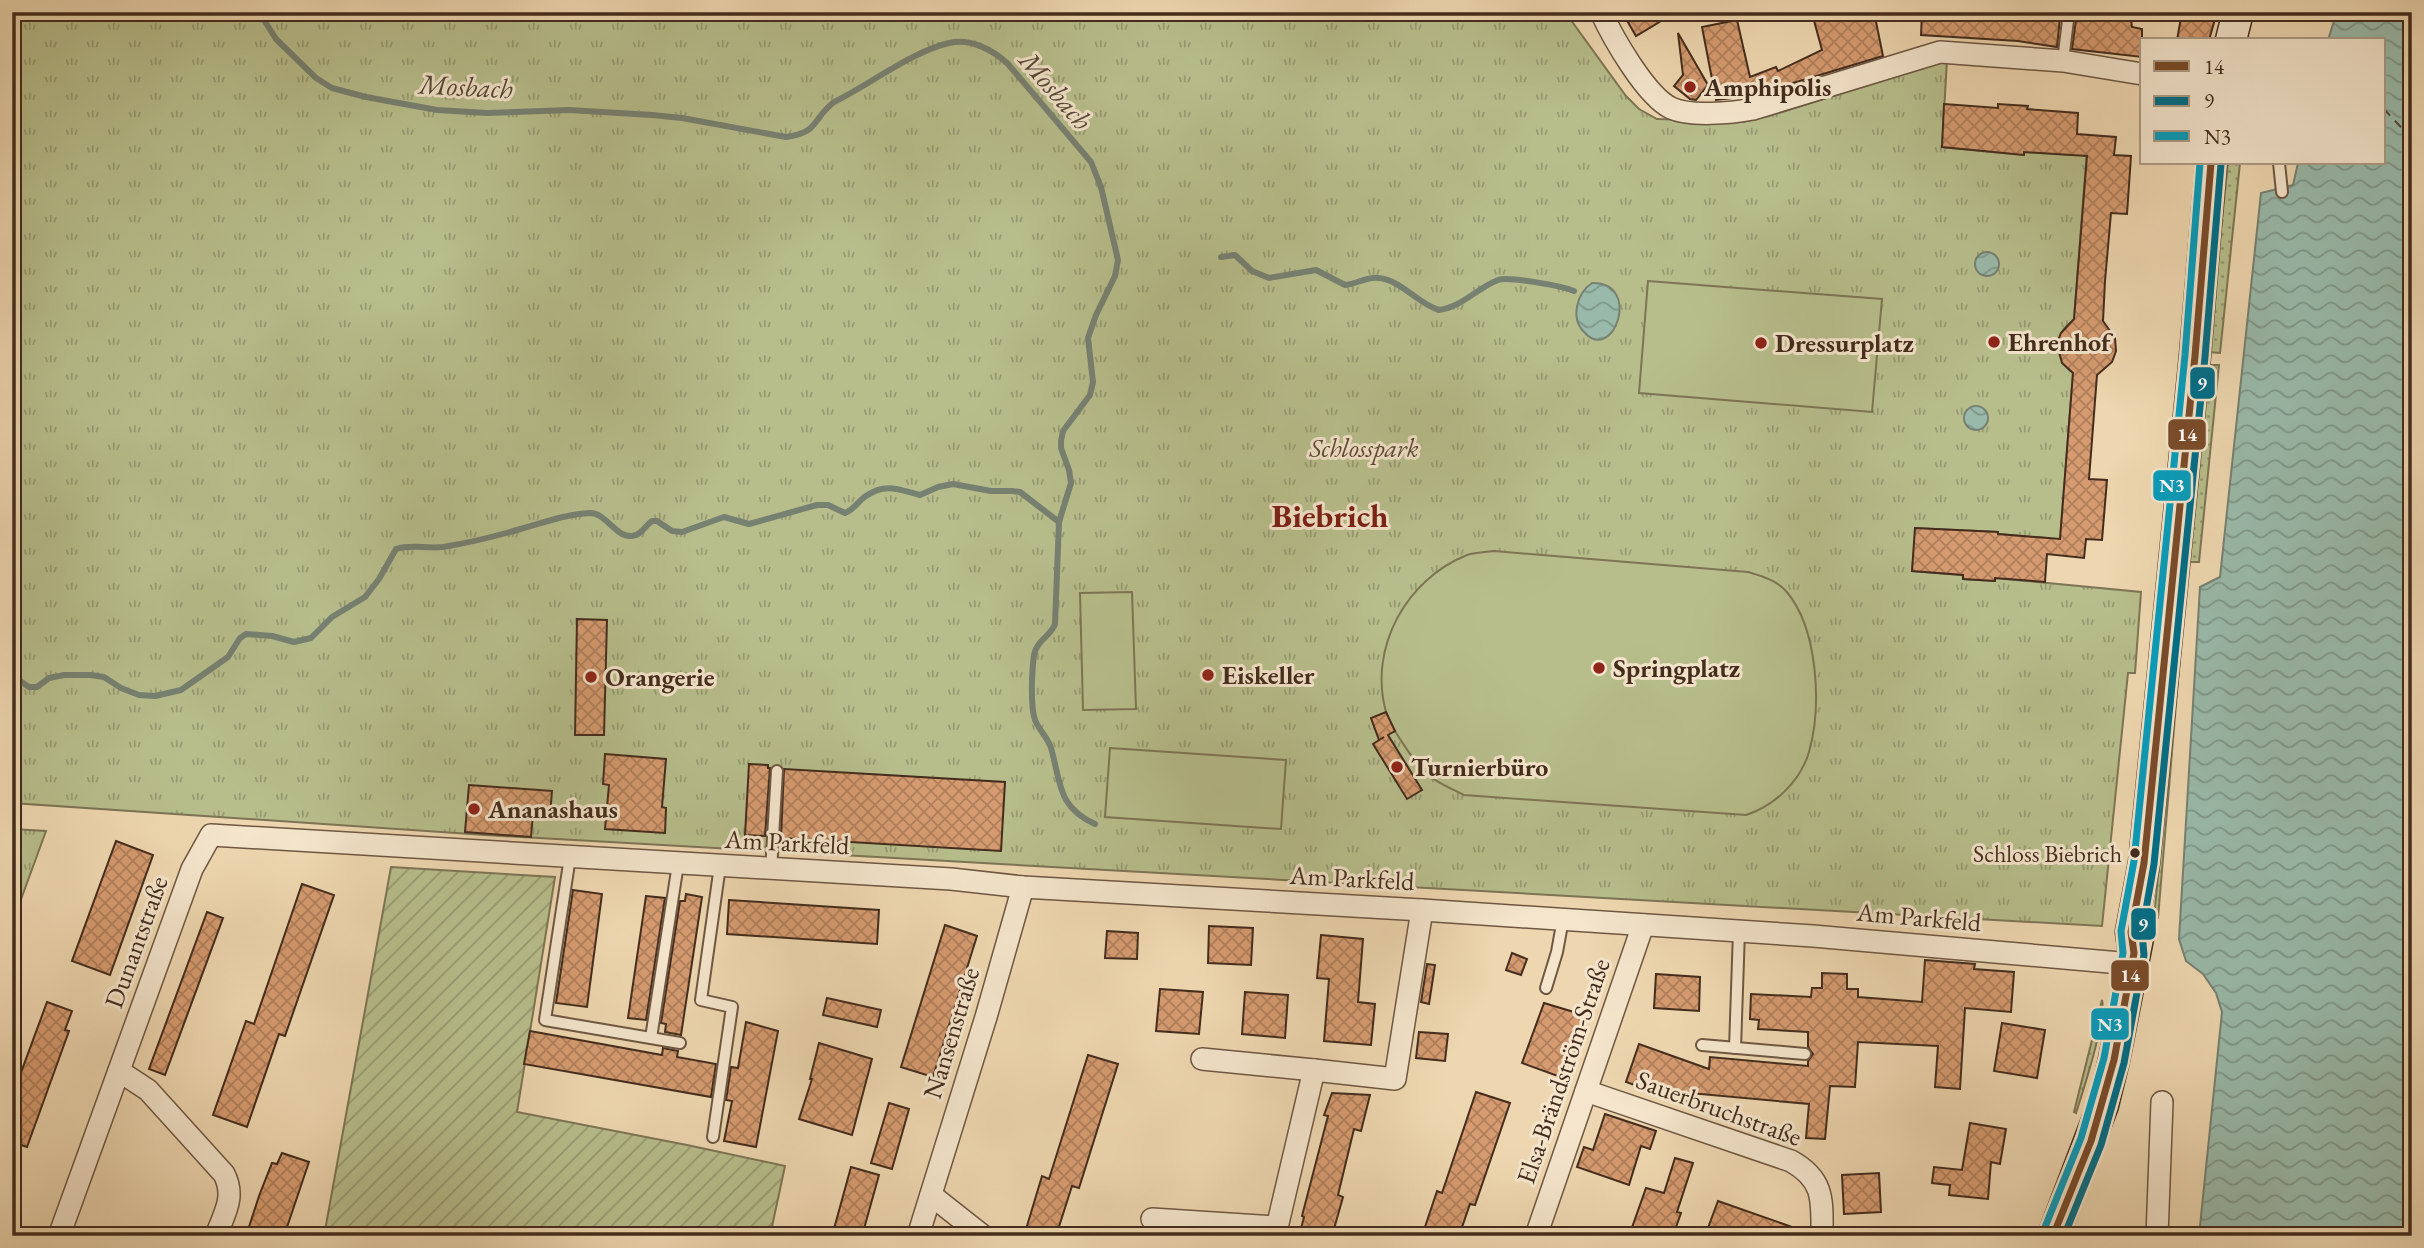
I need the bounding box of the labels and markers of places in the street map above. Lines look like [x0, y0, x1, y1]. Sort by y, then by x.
place label: Amphipolis [1703, 70, 1831, 104]
marker: Amphipolis [1682, 79, 1698, 95]
place label: Ehrenhof [2008, 325, 2114, 359]
place label: Dressurplatz [1775, 326, 1914, 360]
marker: Ehrenhof [1986, 334, 2002, 350]
marker: Dressurplatz [1753, 335, 1769, 351]
place label: Springplatz [1613, 651, 1740, 685]
place label: Eiskeller [1222, 658, 1315, 692]
place label: Orangerie [605, 660, 715, 694]
marker: Springplatz [1591, 660, 1607, 676]
marker: Eiskeller [1200, 667, 1216, 683]
marker: Orangerie [583, 669, 599, 685]
place label: Turnierbüro [1411, 750, 1548, 784]
marker: Turnierbüro [1389, 759, 1405, 775]
place label: Ananashaus [487, 792, 618, 826]
marker: Ananashaus [466, 801, 482, 817]
place label: Schloss Biebrich [1973, 838, 2122, 869]
marker: Schloss Biebrich [2128, 846, 2142, 860]

